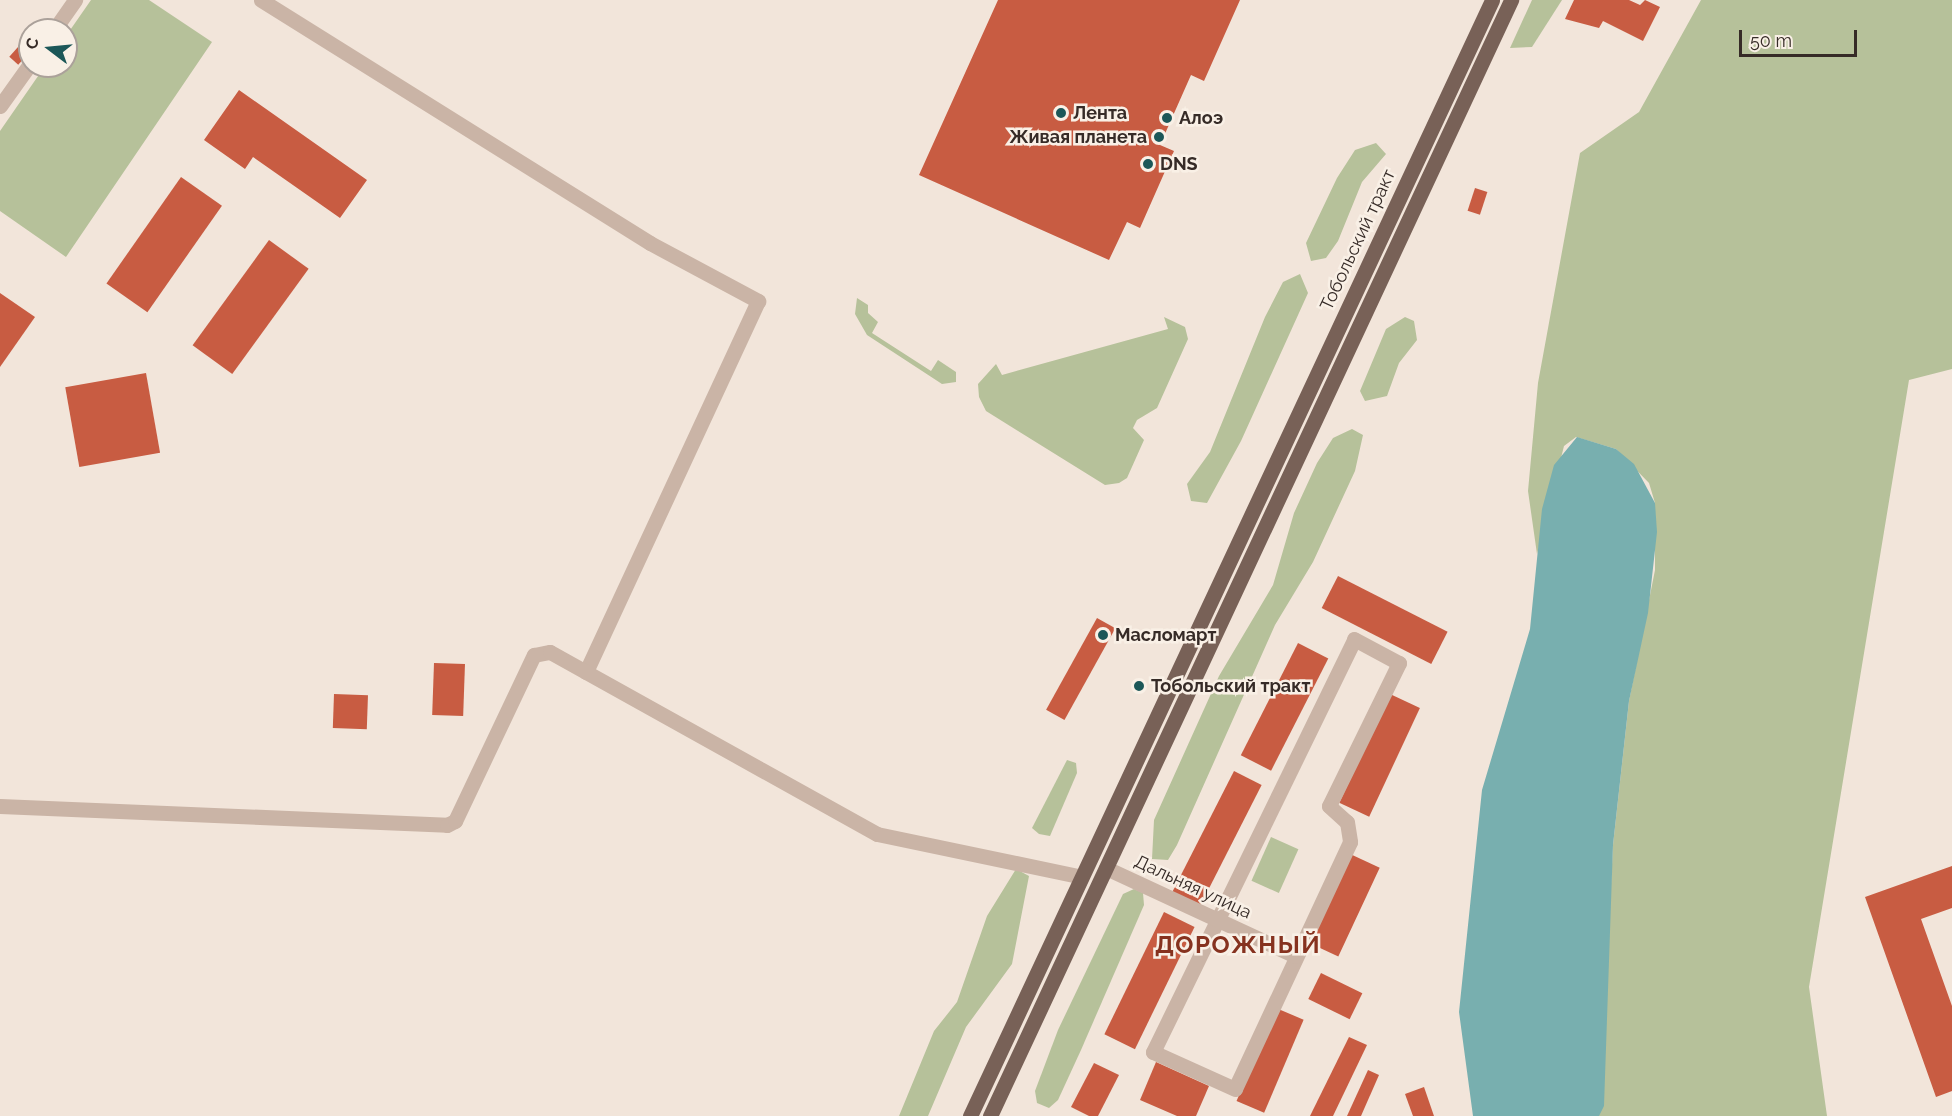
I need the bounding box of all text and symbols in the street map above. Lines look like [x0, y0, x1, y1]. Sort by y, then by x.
north arrow [18, 18, 78, 78]
scale bar [1742, 18, 1860, 56]
text: 50 m [1750, 30, 1792, 51]
text: С [21, 36, 43, 51]
place label: Лента [1073, 102, 1127, 124]
marker: Лента [1054, 106, 1068, 120]
place label: Алоэ [1179, 107, 1223, 129]
marker: Алоэ [1160, 111, 1174, 125]
place label: Живая планета [1009, 126, 1147, 148]
marker: Живая планета [1152, 130, 1166, 144]
place label: DNS [1160, 153, 1198, 175]
marker: DNS [1141, 157, 1155, 171]
street label: Тобольский тракт [1316, 166, 1400, 314]
place label: Масломарт [1115, 624, 1216, 646]
marker: Масломарт [1096, 628, 1110, 642]
place label: Тобольский тракт [1151, 675, 1310, 697]
marker: Тобольский тракт [1132, 679, 1146, 693]
street label: Дальняя улица [1131, 850, 1255, 924]
district label: ДОРОЖНЫЙ [1155, 931, 1321, 959]

